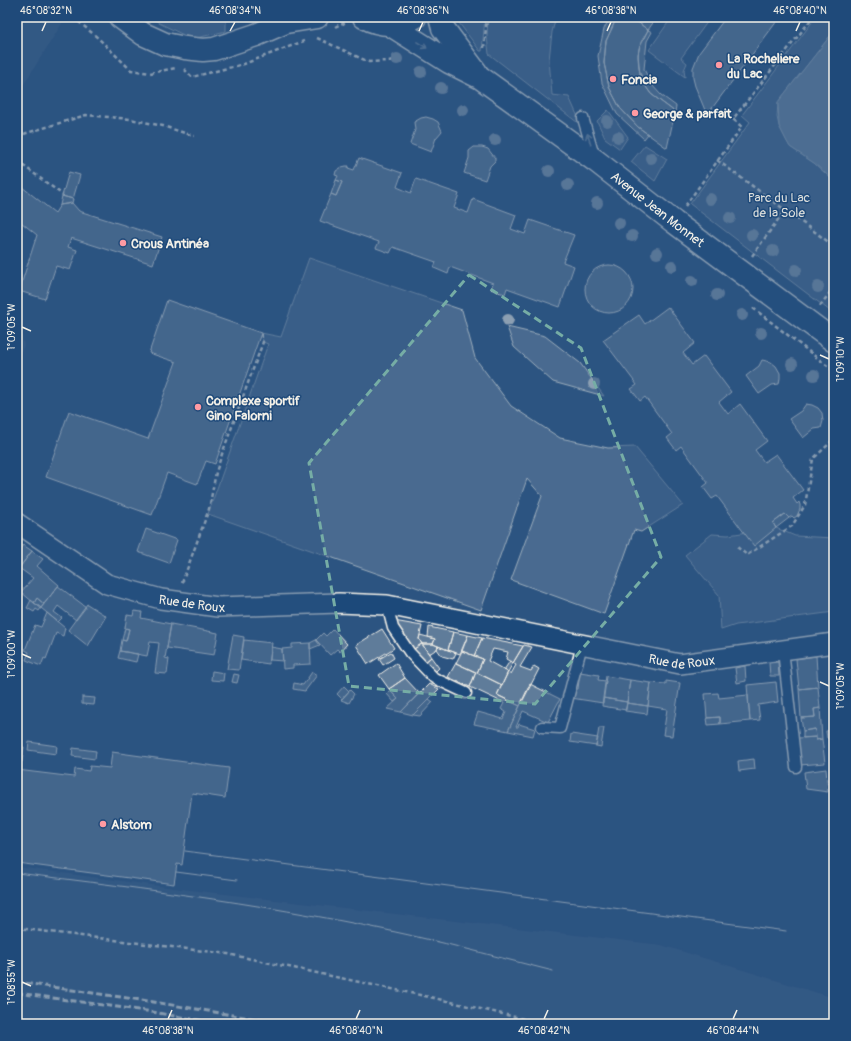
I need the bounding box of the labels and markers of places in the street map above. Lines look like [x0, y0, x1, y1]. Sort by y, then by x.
place label: La Rocheliere du Lac [727, 51, 800, 82]
marker: La Rocheliere du Lac [714, 60, 724, 70]
place label: Foncia [621, 72, 657, 88]
marker: Foncia [608, 74, 618, 84]
place label: George & parfait [643, 106, 732, 122]
marker: George & parfait [630, 108, 640, 118]
place label: Crous Antinéa [131, 236, 209, 252]
marker: Crous Antinéa [118, 238, 128, 248]
place label: Complexe sportif Gino Falorni [206, 393, 301, 424]
marker: Complexe sportif Gino Falorni [193, 402, 203, 412]
place label: Alstom [111, 817, 152, 833]
marker: Alstom [98, 819, 108, 829]

